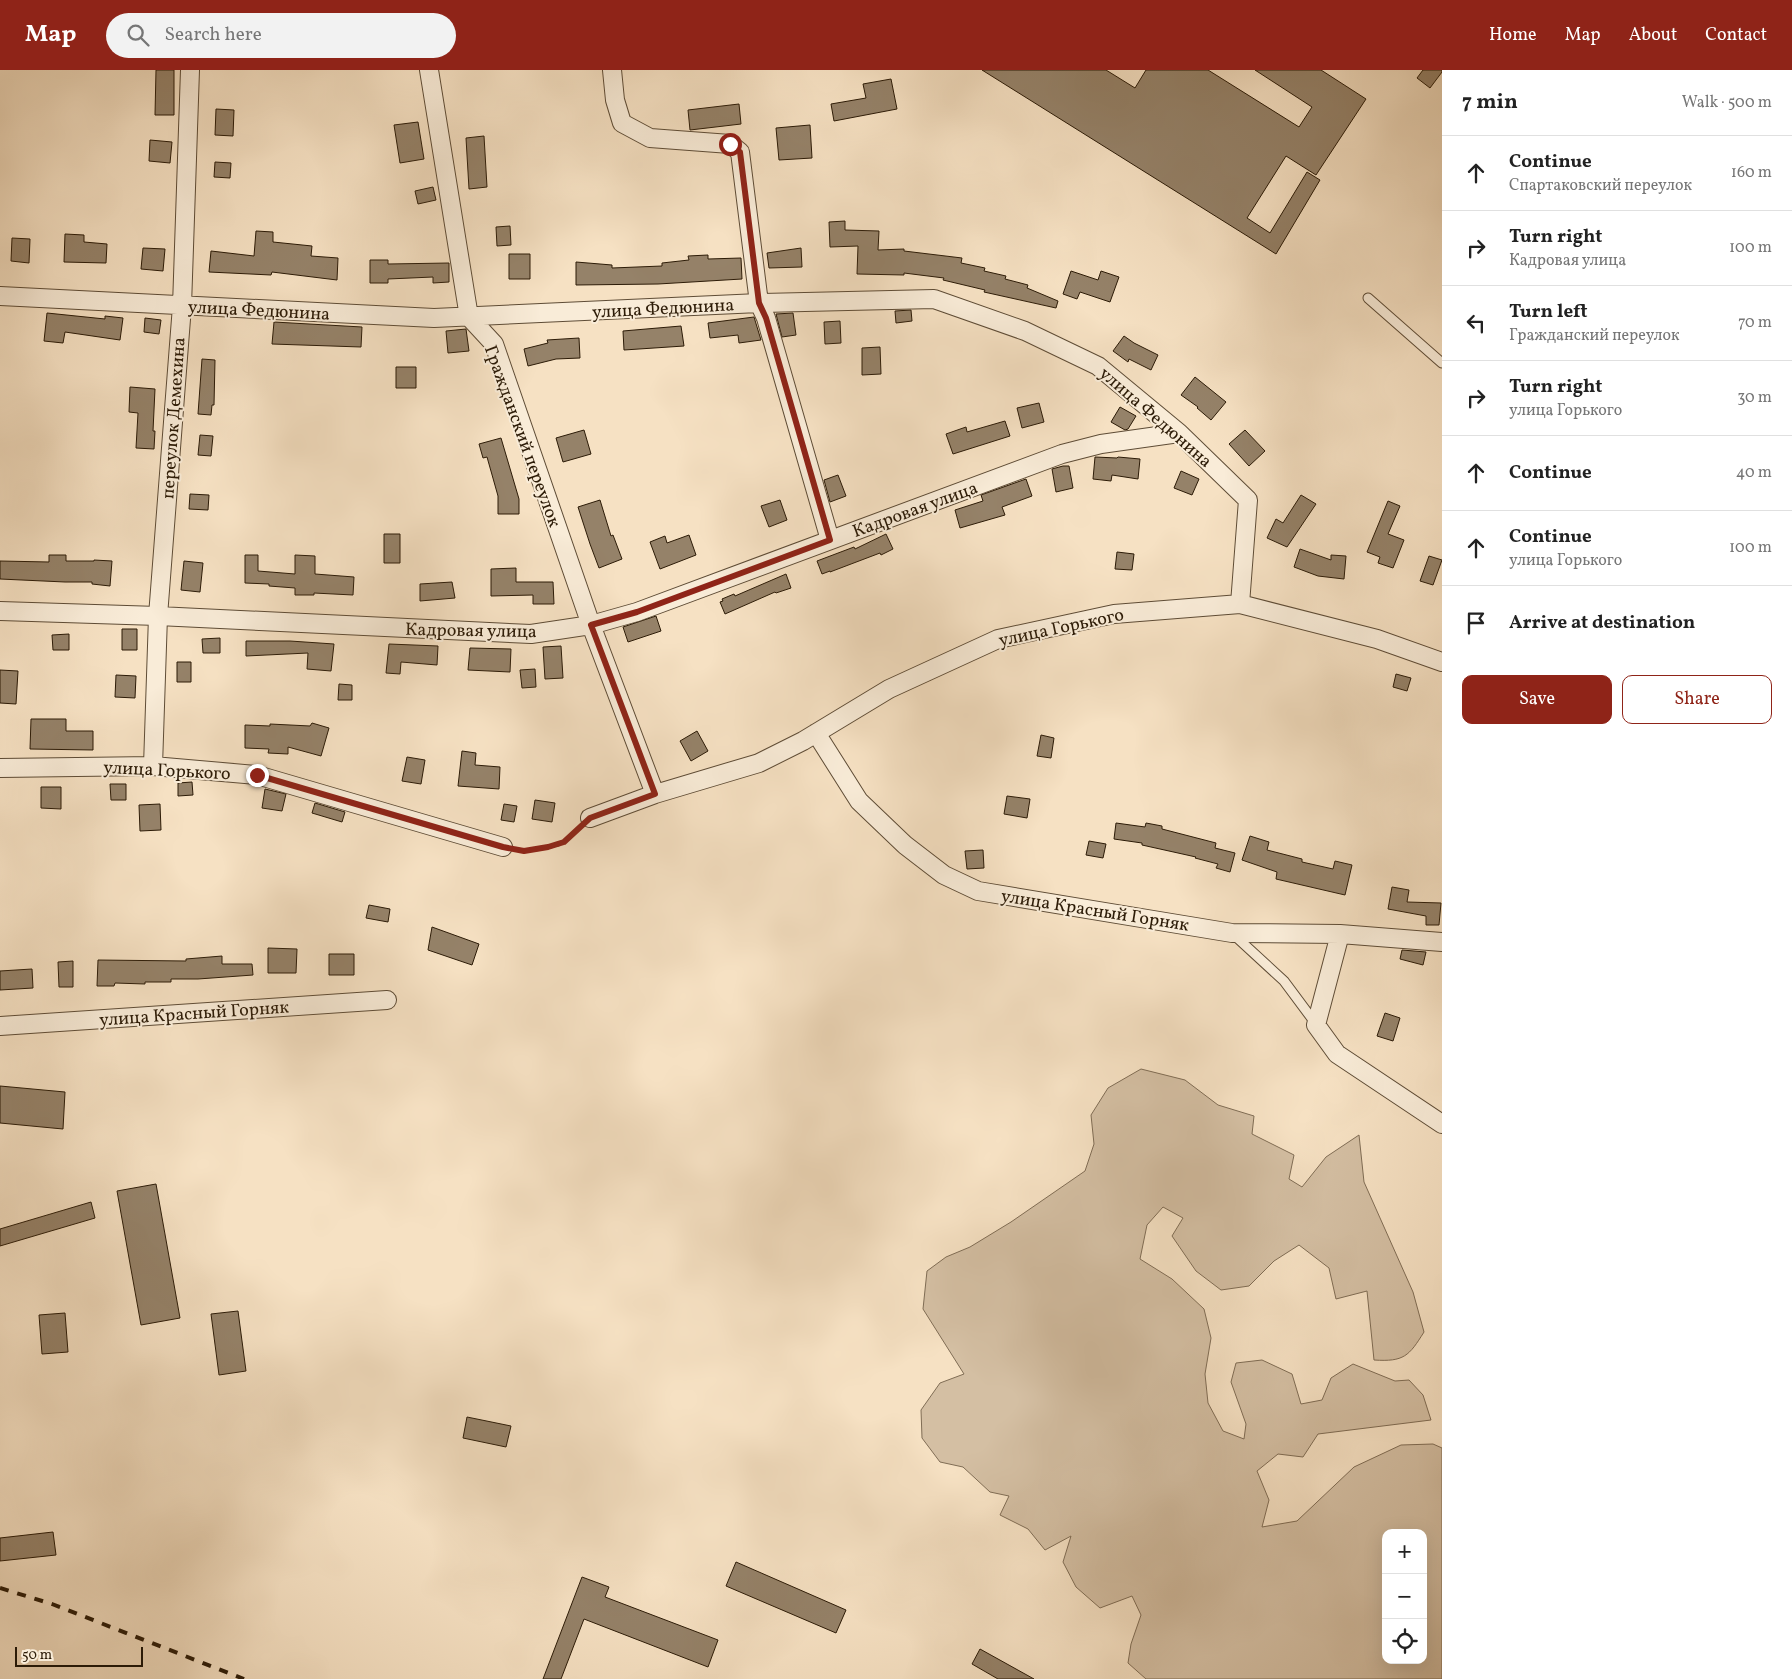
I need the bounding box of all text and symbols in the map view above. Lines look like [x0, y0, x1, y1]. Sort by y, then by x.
search box [106, 13, 456, 58]
text: Map [25, 18, 76, 52]
icon: search [124, 21, 152, 49]
text: Search here [164, 22, 262, 48]
text: Home [1489, 23, 1537, 48]
text: Map [1565, 23, 1601, 48]
text: About [1629, 23, 1677, 48]
text: Contact [1705, 23, 1767, 48]
text: 7 min [1462, 88, 1518, 117]
text: Walk · 500 m [1682, 92, 1772, 114]
route start [719, 133, 742, 156]
text: Continue [1509, 149, 1592, 175]
icon: ahead [1462, 159, 1490, 187]
text: 160 m [1731, 162, 1772, 184]
text: Спартаковский переулок [1509, 175, 1692, 197]
text: Turn right [1509, 224, 1602, 250]
icon: right [1462, 234, 1490, 262]
text: 100 m [1729, 237, 1772, 259]
text: Кадровая улица [1509, 250, 1626, 272]
street label: улица Федюнина [591, 293, 735, 326]
street label: улица Федюнина [187, 295, 331, 328]
text: Turn left [1509, 299, 1588, 325]
icon: left [1462, 309, 1490, 337]
text: 70 m [1738, 312, 1772, 334]
text: Гражданский переулок [1509, 325, 1680, 347]
street label: переулок Демехина [156, 336, 193, 500]
street label: Гражданский переулок [477, 342, 566, 531]
street label: улица Федюнина [1093, 362, 1217, 474]
text: Turn right [1509, 374, 1602, 400]
icon: right [1462, 384, 1490, 412]
text: 30 m [1737, 387, 1772, 409]
text: улица Горького [1509, 400, 1622, 422]
icon: ahead [1462, 459, 1490, 487]
text: Continue [1509, 460, 1592, 486]
text: 40 m [1736, 462, 1772, 484]
street label: Кадровая улица [849, 476, 982, 545]
text: Continue [1509, 524, 1592, 550]
icon: ahead [1462, 534, 1490, 562]
text: 100 m [1729, 537, 1772, 559]
text: улица Горького [1509, 550, 1622, 572]
street label: улица Горького [996, 603, 1126, 654]
icon: arrive [1462, 609, 1490, 637]
text: Arrive at destination [1509, 610, 1695, 636]
street label: Кадровая улица [405, 618, 537, 645]
button: Save [1462, 675, 1612, 724]
button: Share [1622, 675, 1772, 724]
street label: улица Горького [103, 756, 231, 787]
route end [246, 764, 269, 787]
street label: улица Красный Горняк [999, 884, 1191, 939]
street label: улица Красный Горняк [98, 995, 290, 1034]
map controls [1382, 1529, 1427, 1664]
button: + [1382, 1529, 1427, 1574]
button: − [1382, 1574, 1427, 1619]
button: locate [1382, 1619, 1427, 1664]
scale bar [15, 1644, 142, 1667]
text: 50 m [22, 1646, 52, 1665]

